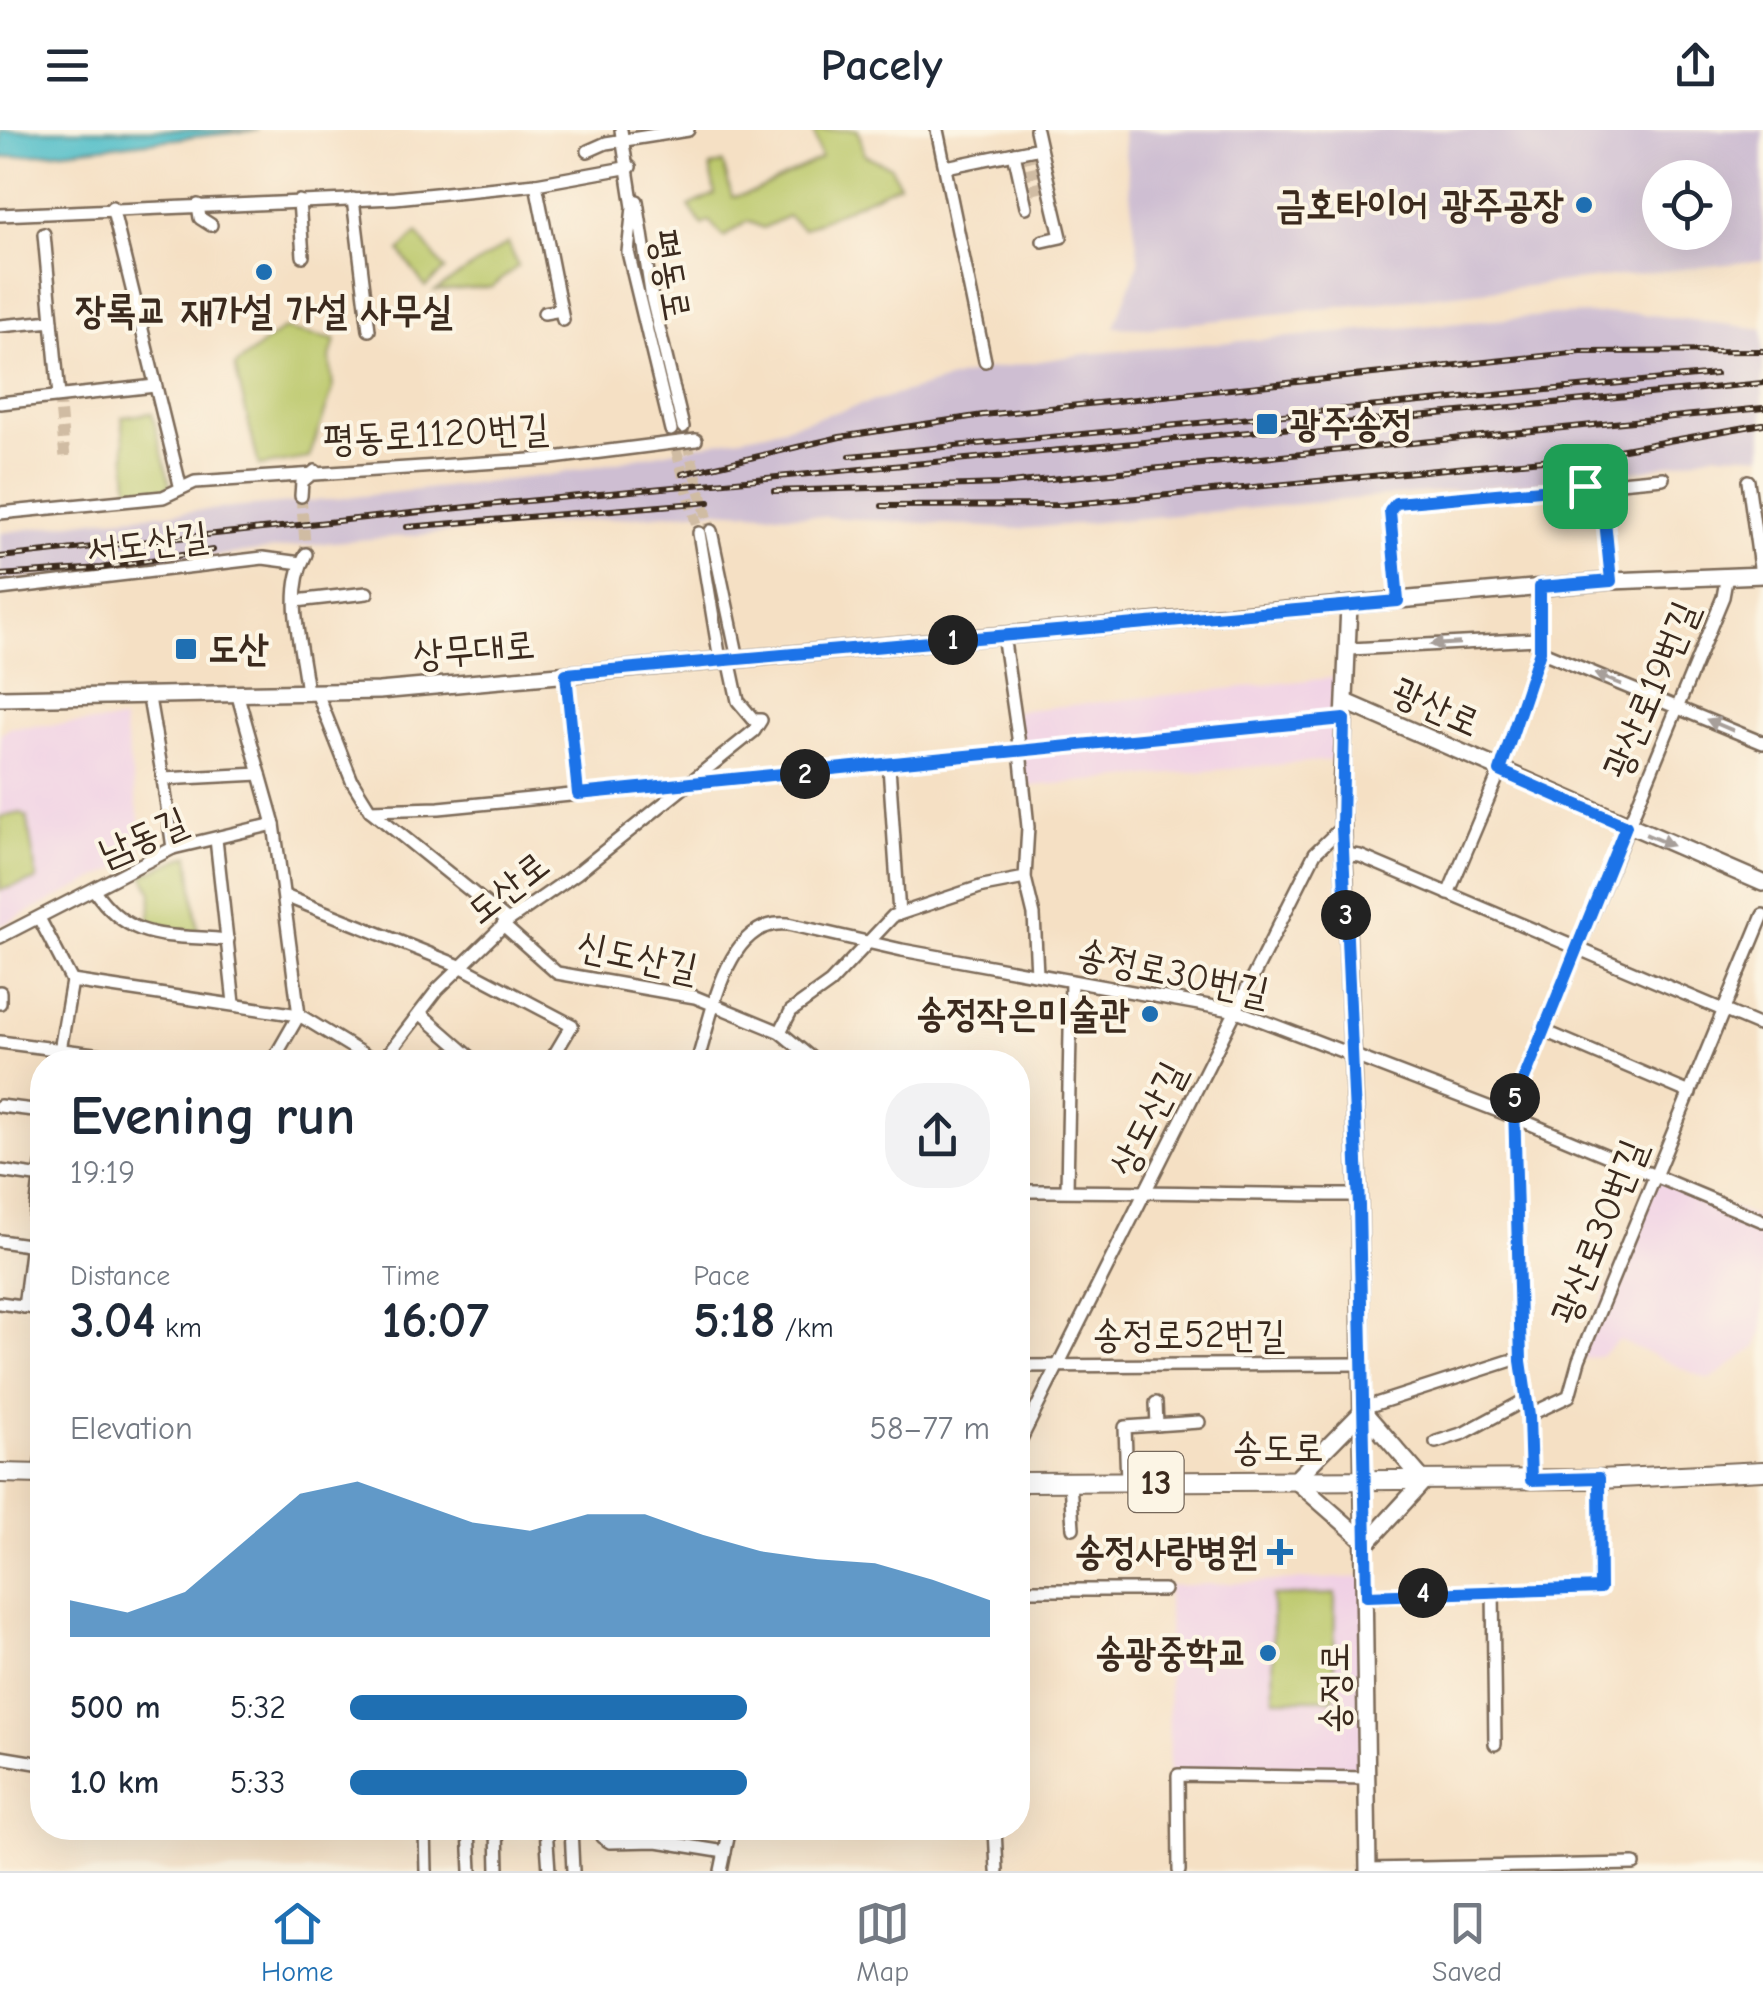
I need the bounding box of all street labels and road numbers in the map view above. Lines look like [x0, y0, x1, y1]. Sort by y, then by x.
street label: 평동로 [640, 226, 700, 324]
street label: 평동로1120번길 [322, 406, 550, 462]
street label: 서도산길 [84, 514, 210, 572]
street label: 광산로19번길 [1594, 595, 1708, 785]
street label: 상무대로 [411, 623, 537, 677]
street label: 광산로 [1385, 668, 1487, 746]
street label: 남동길 [92, 799, 194, 875]
street label: 도산로 [458, 842, 558, 934]
street label: 신도산길 [573, 923, 701, 991]
street label: 송정로30번길 [1073, 931, 1273, 1015]
street label: 상도산길 [1101, 1055, 1195, 1183]
street label: 광산로30번길 [1542, 1133, 1656, 1331]
street label: 송정로52번길 [1092, 1313, 1286, 1357]
street label: 송도로 [1232, 1426, 1324, 1470]
road number: 13 [1128, 1452, 1184, 1512]
street label: 송정로 [1313, 1642, 1357, 1734]

